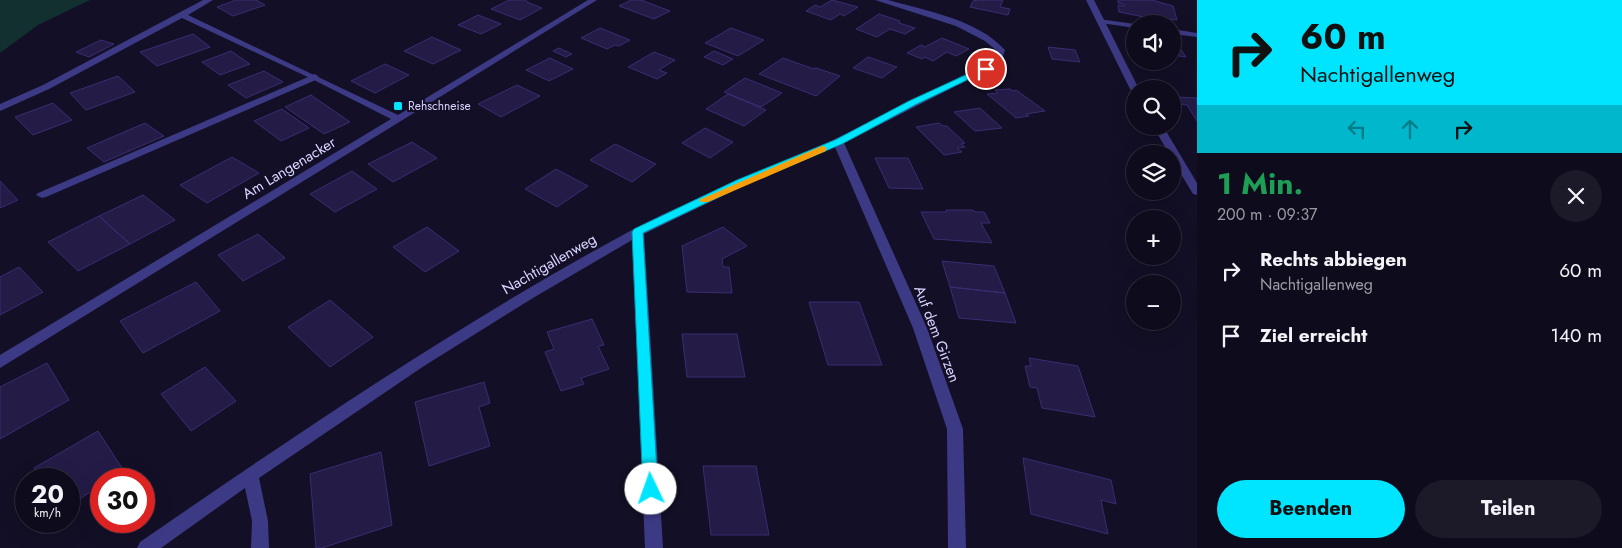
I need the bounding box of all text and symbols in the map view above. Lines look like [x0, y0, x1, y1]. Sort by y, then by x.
text: 60 m [1300, 12, 1386, 62]
map controls [1126, 15, 1181, 330]
button: sound [1126, 15, 1181, 70]
icon: right [1217, 20, 1282, 85]
pin [965, 48, 1007, 90]
icon: arrive [972, 55, 1000, 83]
text: Nachtigallenweg [1300, 58, 1455, 90]
button: search [1126, 80, 1181, 135]
place label: Rehschneise [408, 97, 471, 115]
marker: Rehschneise [392, 100, 404, 112]
icon: left [1343, 115, 1371, 143]
icon: ahead [1396, 115, 1424, 143]
icon: right [1449, 115, 1477, 143]
street label: Am Langenacker [238, 131, 341, 205]
button: layers [1126, 145, 1181, 200]
text: 1 Min. [1217, 162, 1303, 205]
button: close [1550, 170, 1602, 222]
text: 200 m · 09:37 [1217, 203, 1318, 226]
button: + [1126, 210, 1181, 265]
street label: Nachtigallenweg [498, 228, 600, 300]
text: Rechts abbiegen [1260, 246, 1407, 273]
icon: right [1217, 257, 1245, 285]
text: 60 m [1559, 257, 1602, 284]
text: Nachtigallenweg [1260, 273, 1373, 296]
button: − [1126, 275, 1181, 330]
street label: Auf dem Girzen [908, 282, 966, 386]
icon: arrive [1217, 322, 1245, 350]
text: Ziel erreicht [1260, 322, 1367, 349]
text: 140 m [1550, 322, 1602, 349]
position arrow [624, 462, 676, 514]
speed limit sign: 30 [90, 468, 155, 533]
text: 20 [31, 476, 64, 512]
button: Beenden [1217, 480, 1405, 538]
button: Teilen [1415, 480, 1602, 538]
text: km/h [34, 504, 61, 522]

